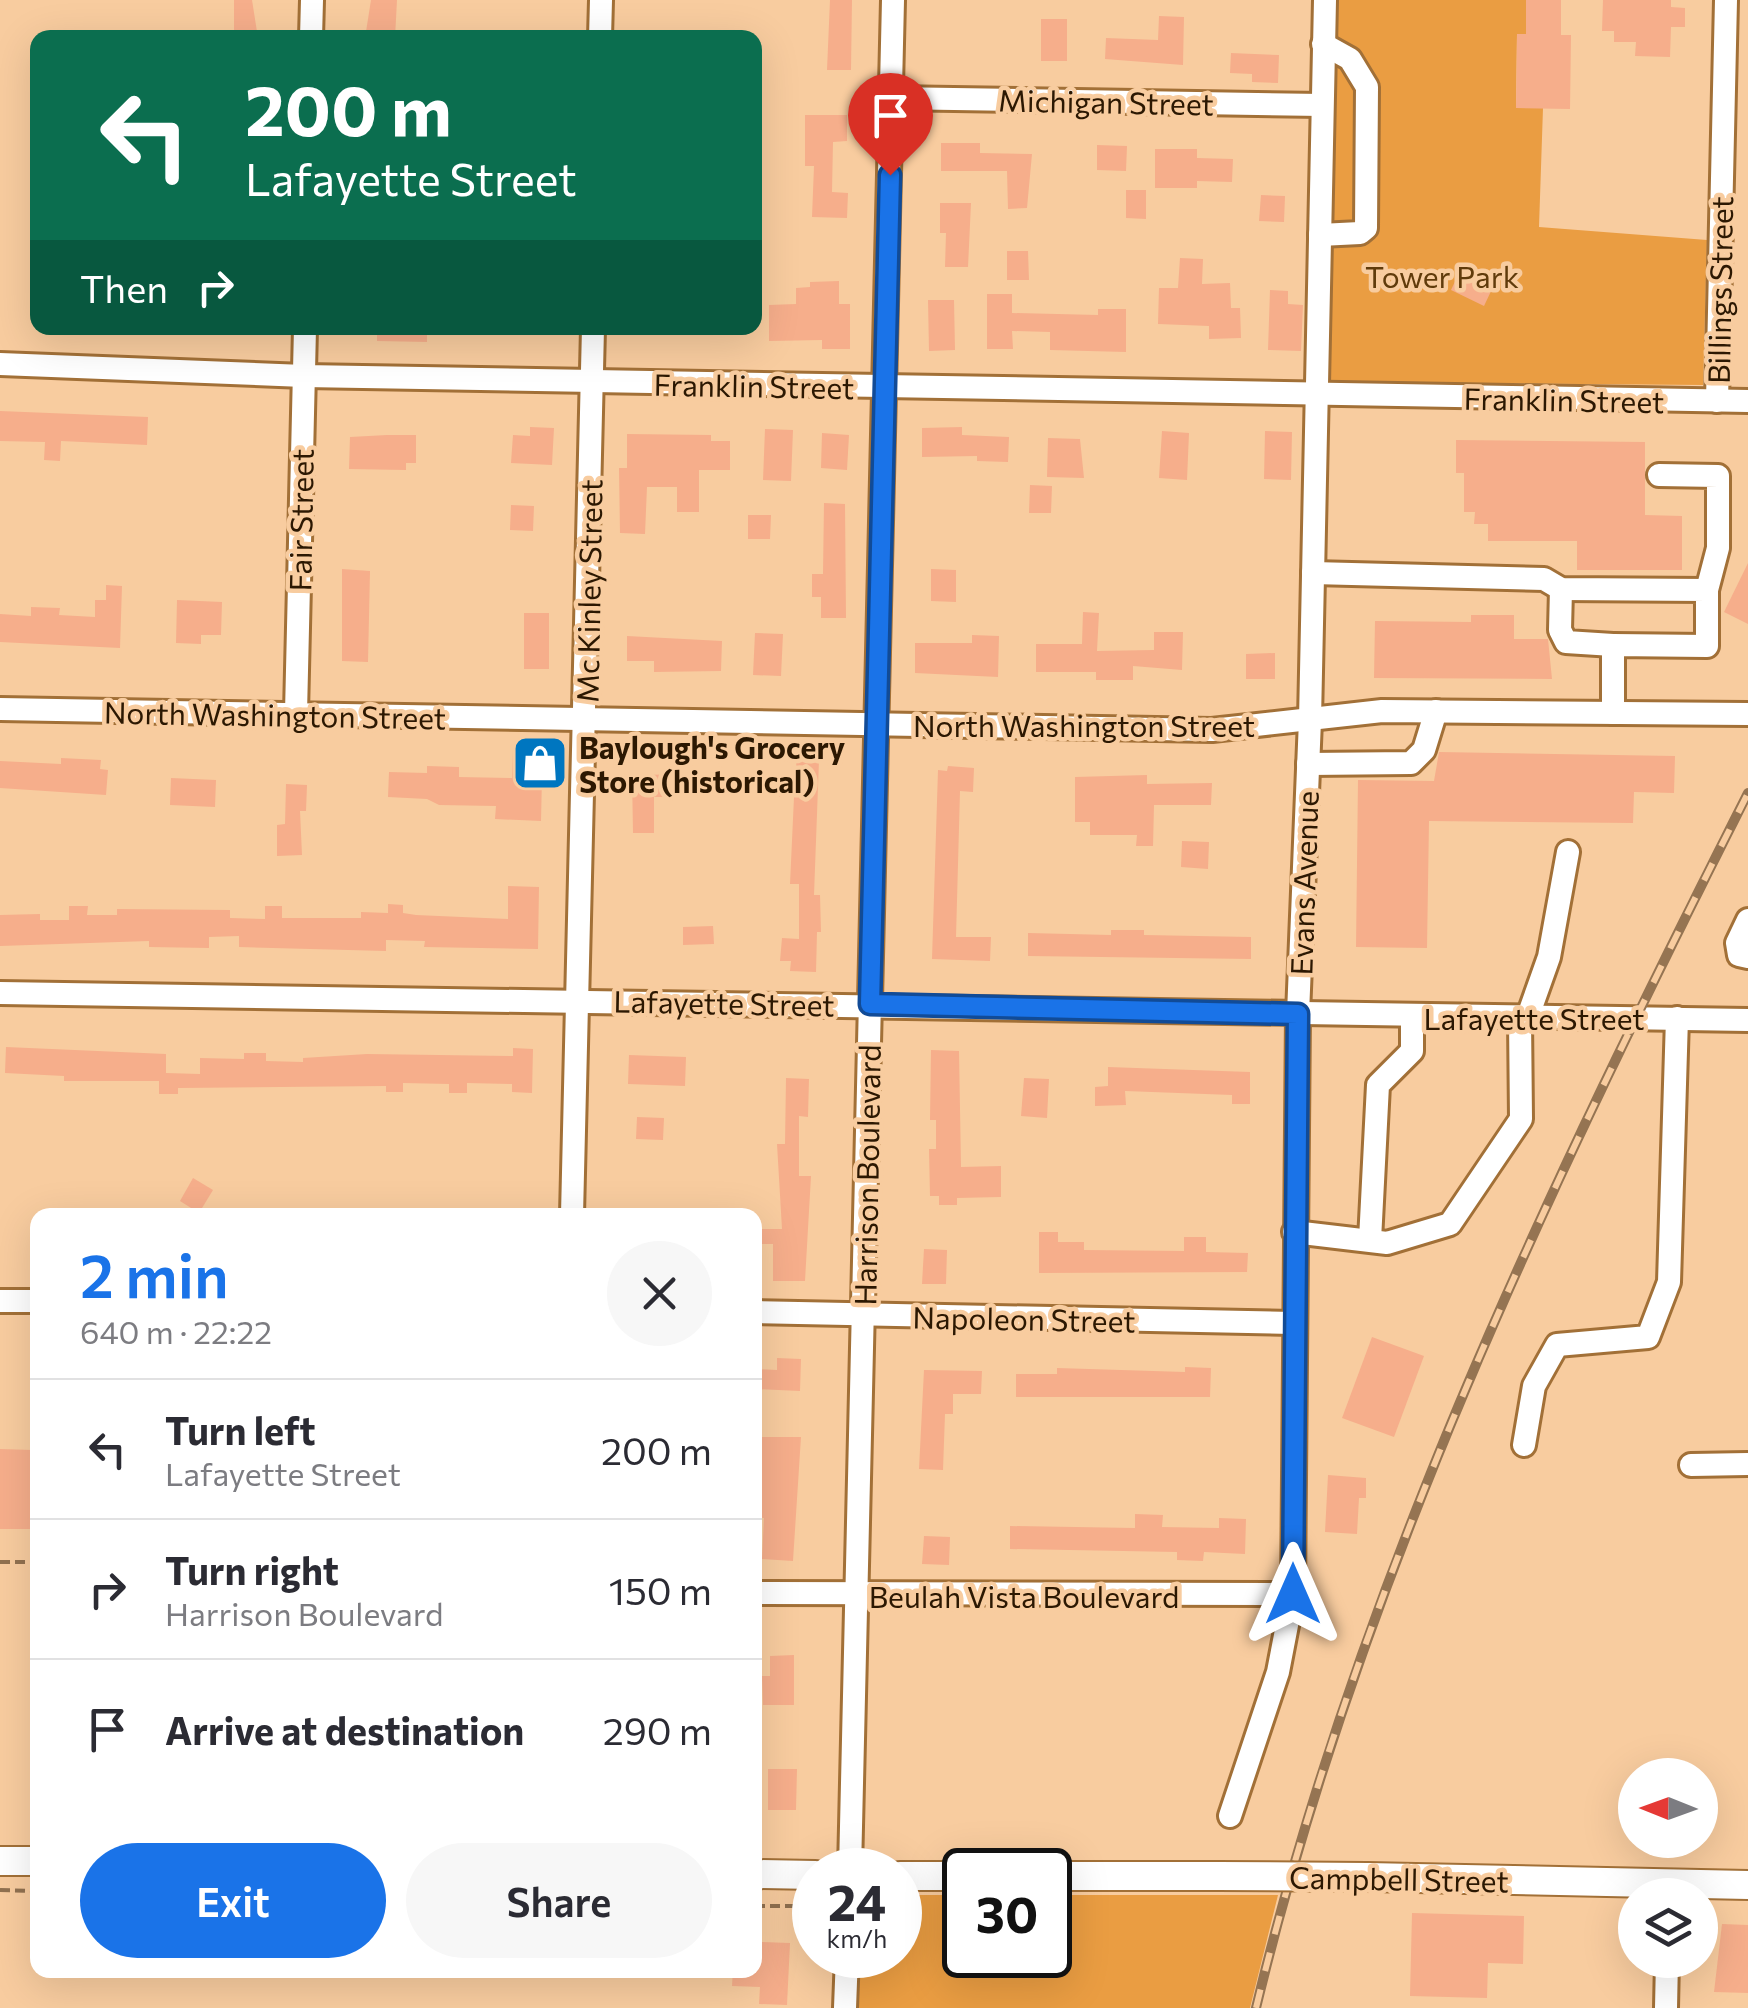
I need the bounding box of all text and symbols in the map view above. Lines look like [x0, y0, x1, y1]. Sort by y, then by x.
text: 200 m [245, 65, 452, 150]
icon: left [80, 70, 210, 200]
pin [848, 73, 933, 176]
street label: Michigan Street [998, 81, 1214, 121]
icon: arrive [863, 88, 918, 143]
text: Lafayette Street [245, 150, 577, 205]
street label: Billings Street [1699, 196, 1739, 384]
park label: Tower Park [1365, 257, 1519, 294]
icon: right [188, 260, 243, 315]
text: Then [80, 264, 168, 311]
street label: Franklin Street [653, 365, 855, 405]
street label: Franklin Street [1463, 379, 1665, 419]
street label: Fair Street [280, 448, 320, 592]
street label: Mc Kinley Street [568, 479, 608, 703]
street label: North Washington Street [104, 693, 446, 735]
street label: North Washington Street [913, 706, 1255, 743]
place label: Baylough's Grocery Store (historical) [579, 728, 846, 799]
shop icon: Baylough's Grocery Store (historical) [510, 733, 570, 793]
street label: Evans Avenue [1281, 790, 1325, 976]
street label: Lafayette Street [613, 982, 835, 1022]
street label: Lafayette Street [1423, 999, 1645, 1036]
street label: Harrison Boulevard [845, 1044, 887, 1306]
text: 2 min [80, 1237, 229, 1310]
button: close [607, 1241, 712, 1346]
street label: Napoleon Street [912, 1298, 1136, 1338]
text: 640 m · 22:22 [80, 1311, 272, 1351]
text: Turn left [165, 1406, 316, 1453]
icon: left [80, 1422, 135, 1477]
text: 200 m [601, 1426, 712, 1473]
text: Lafayette Street [165, 1453, 401, 1493]
position arrow [1241, 1542, 1345, 1646]
text: Turn right [165, 1546, 339, 1593]
icon: right [80, 1562, 135, 1617]
text: 150 m [609, 1566, 712, 1613]
street label: Beulah Vista Boulevard [869, 1577, 1179, 1614]
text: Harrison Boulevard [165, 1593, 443, 1633]
icon: arrive [80, 1702, 135, 1757]
text: Arrive at destination [165, 1706, 524, 1753]
text: 290 m [603, 1706, 712, 1753]
north arrow [1618, 1758, 1718, 1858]
map controls [1618, 1758, 1718, 1978]
button: Exit [80, 1843, 386, 1958]
button: Share [406, 1843, 712, 1958]
speed limit sign: 30 [942, 1848, 1072, 1978]
street label: Campbell Street [1289, 1858, 1509, 1898]
text: 24 [828, 1870, 886, 1931]
button: layers [1618, 1878, 1718, 1978]
text: km/h [827, 1923, 887, 1953]

